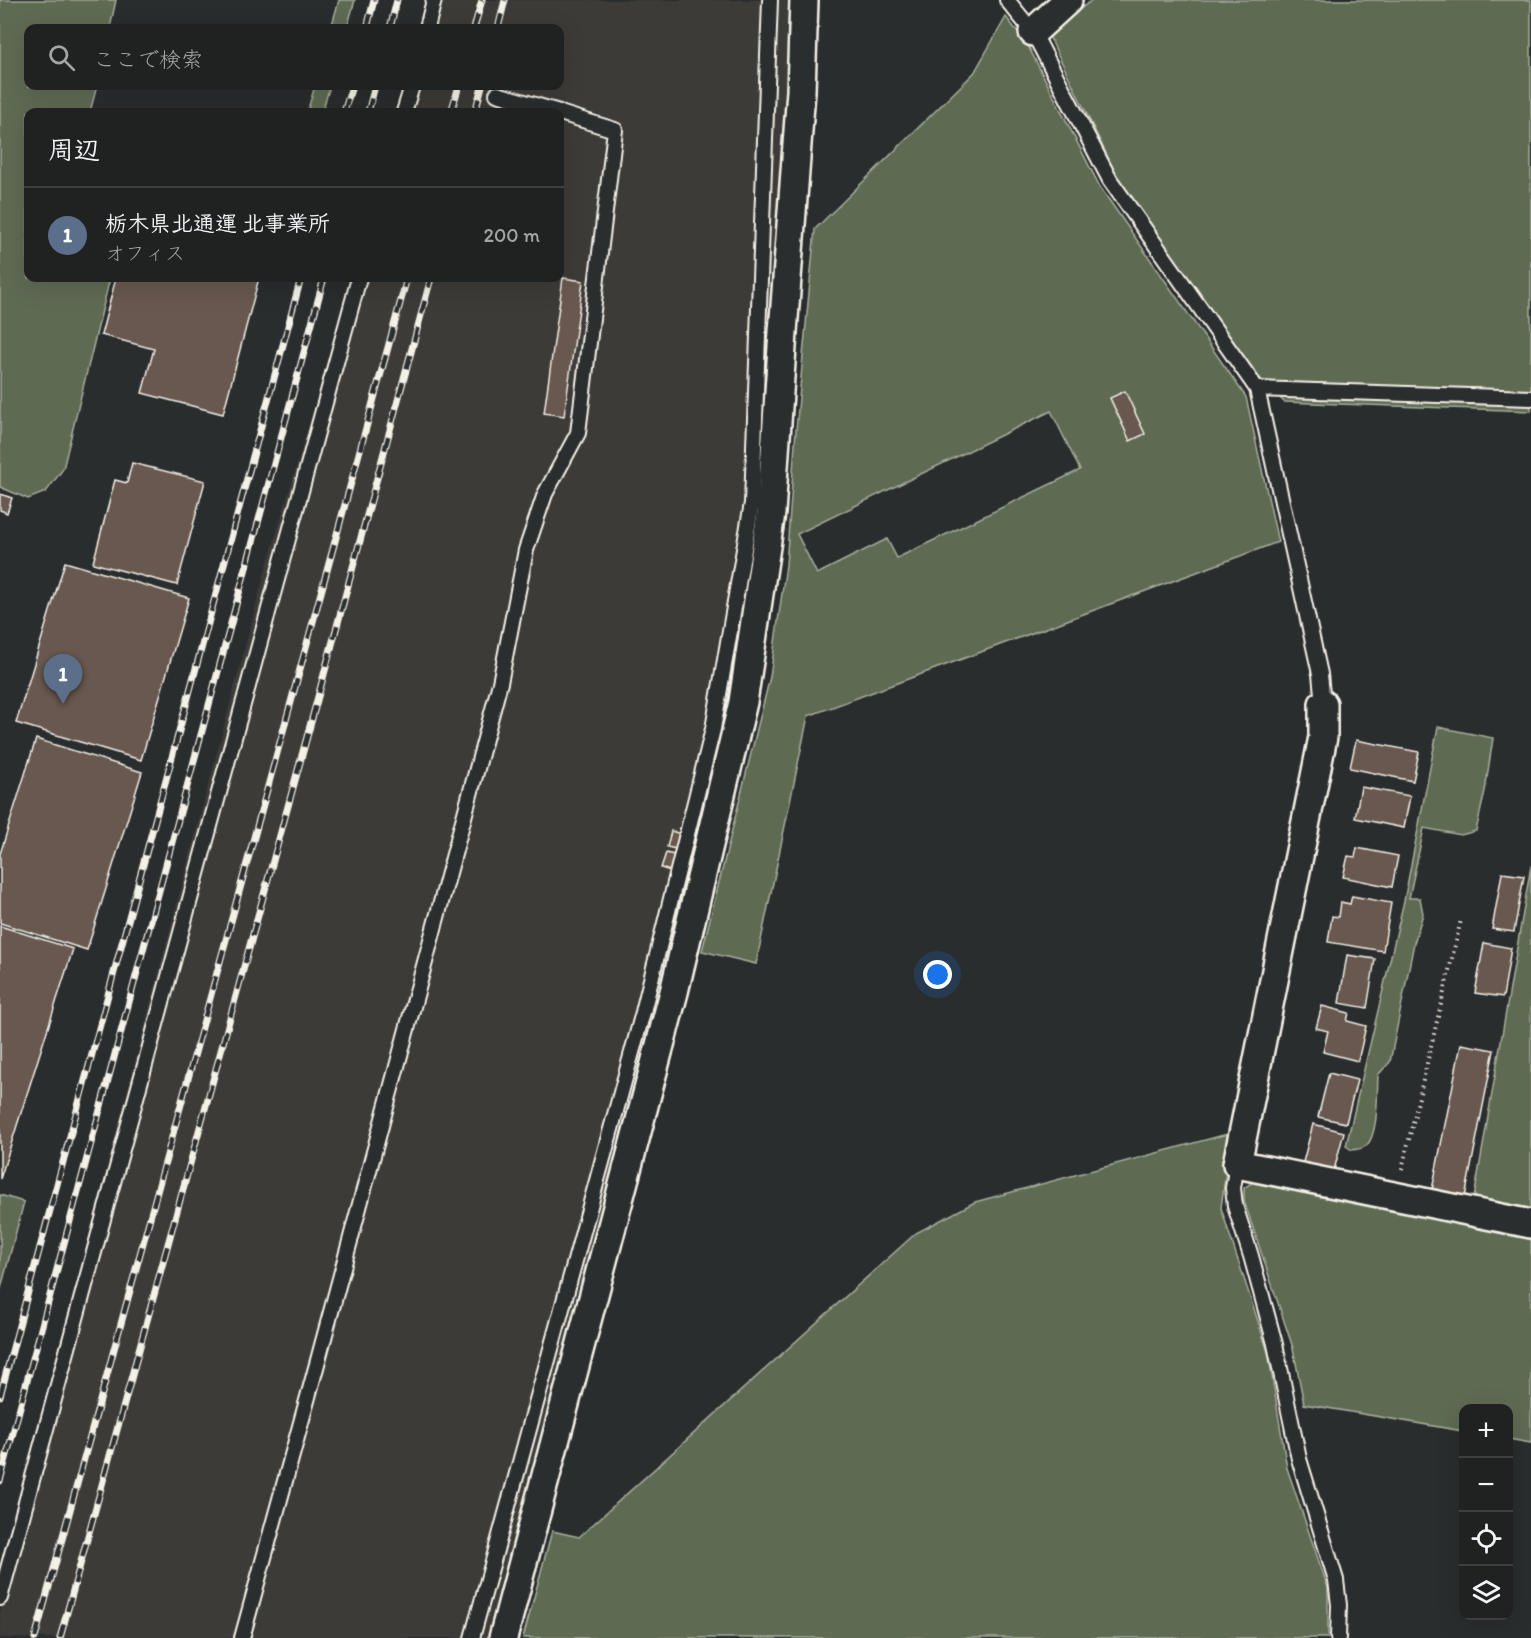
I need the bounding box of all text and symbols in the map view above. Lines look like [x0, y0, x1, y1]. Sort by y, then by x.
search box [24, 24, 564, 90]
icon: search [45, 41, 78, 74]
text: ここで検索 [93, 46, 203, 73]
text: 周辺 [48, 134, 100, 166]
text: 栃木県北通運 北事業所 [105, 210, 330, 237]
text: 1 [63, 223, 72, 247]
text: 200 m [484, 223, 540, 247]
text: オフィス [105, 241, 185, 265]
pin: 1 [44, 654, 82, 704]
your location [923, 960, 952, 989]
map controls [1459, 1404, 1513, 1620]
button: + [1459, 1404, 1513, 1458]
button: − [1459, 1458, 1513, 1512]
button: locate [1459, 1512, 1513, 1566]
button: layers [1459, 1566, 1513, 1620]

